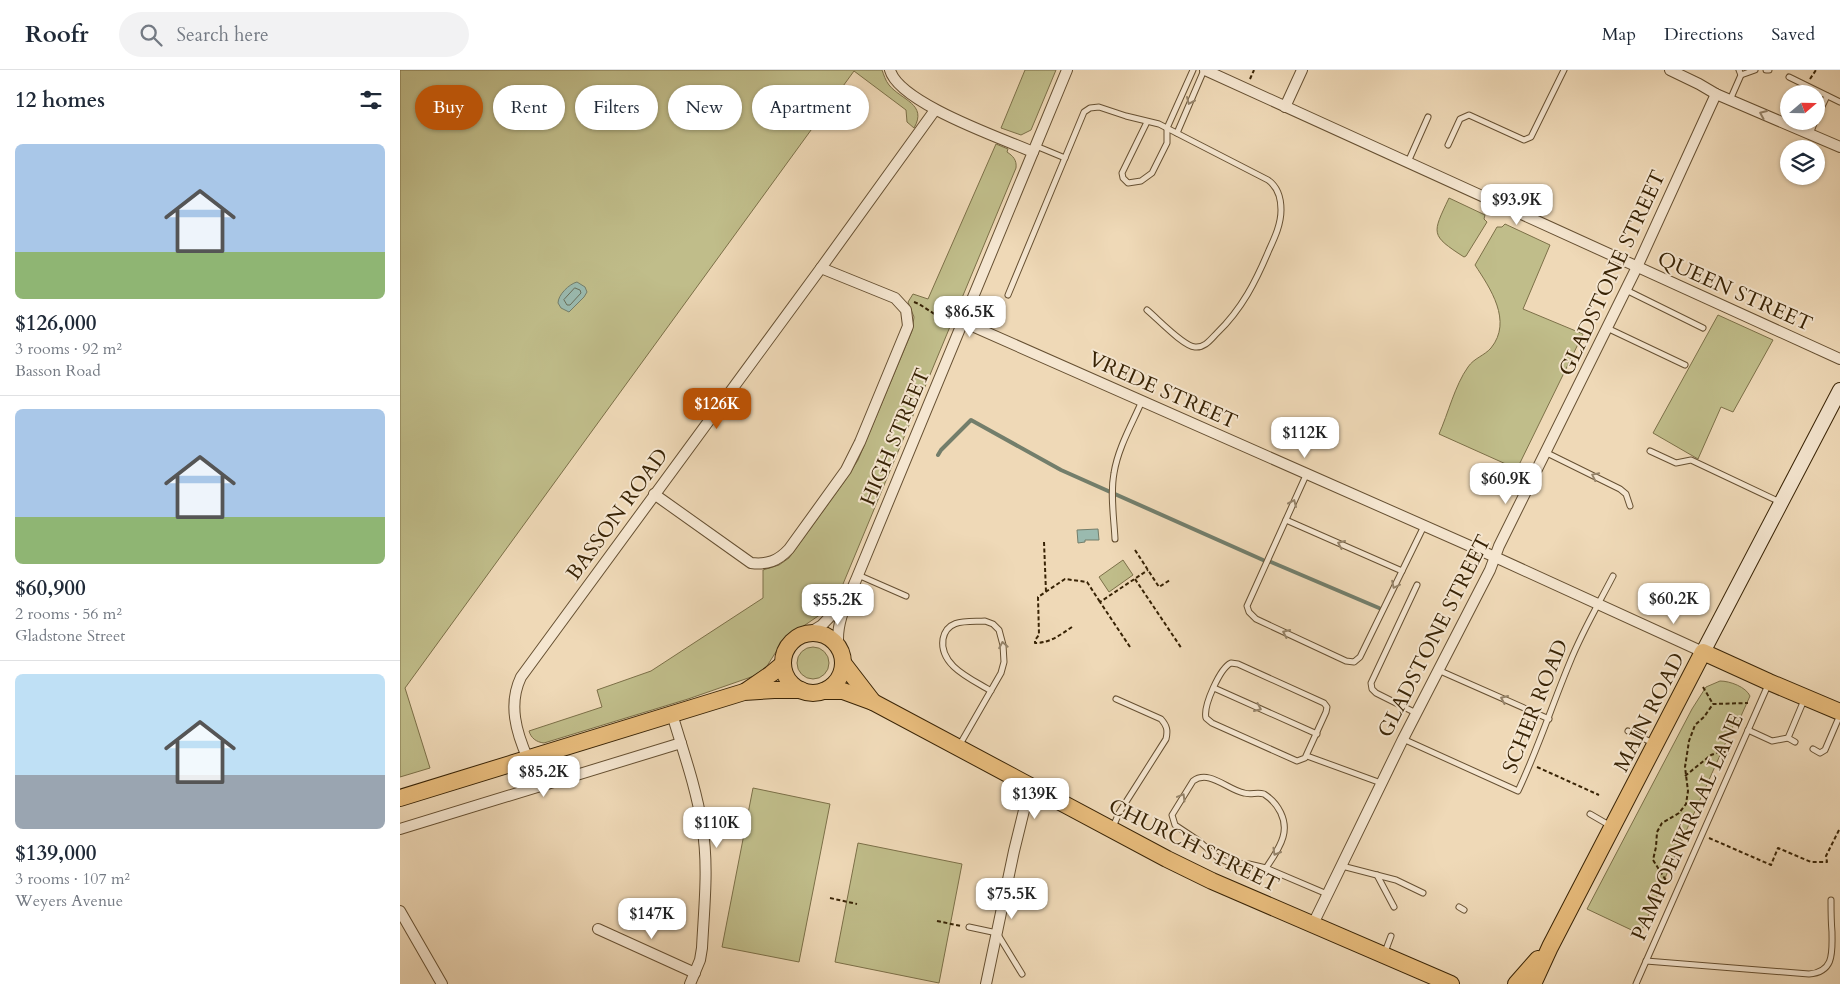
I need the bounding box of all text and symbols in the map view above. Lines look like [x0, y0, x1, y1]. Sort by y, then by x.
search box [119, 12, 469, 57]
text: Roofr [25, 18, 89, 51]
icon: search [137, 21, 165, 49]
text: Search here [177, 22, 269, 48]
text: Map [1602, 22, 1636, 47]
text: Directions [1664, 22, 1743, 47]
text: Saved [1771, 22, 1815, 47]
chip: Buy [415, 85, 483, 130]
chip: Rent [493, 85, 565, 130]
chip: Filters [575, 85, 658, 130]
chip: New [668, 85, 742, 130]
chip: Apartment [752, 85, 869, 130]
north arrow [1780, 85, 1825, 130]
map controls [1780, 85, 1825, 185]
text: 12 homes [15, 86, 105, 115]
icon: filters [357, 86, 385, 114]
one-way arrow [1186, 96, 1197, 105]
one-way arrow [1759, 110, 1768, 121]
button: layers [1780, 140, 1825, 185]
street label: GLADSTONE STREET [1552, 166, 1673, 381]
icon: home [155, 176, 245, 266]
pin: $93.9K [1476, 184, 1558, 226]
text: $93.9K [1492, 189, 1542, 211]
street label: QUEEN STREET [1653, 244, 1817, 339]
pin: $86.5K [929, 296, 1011, 338]
text: $86.5K [945, 301, 995, 323]
text: $126,000 [15, 309, 96, 338]
text: 3 rooms · 92 m² [15, 338, 122, 360]
street label: VREDE STREET [1084, 345, 1242, 436]
text: Basson Road [15, 360, 101, 382]
street label: HIGH STREET [854, 364, 937, 510]
pin: $126K [682, 388, 752, 430]
text: $126K [694, 393, 740, 415]
pin: $112K [1270, 416, 1340, 459]
text: $112K [1282, 422, 1328, 444]
icon: home [155, 442, 245, 532]
street label: BASSON ROAD [560, 442, 675, 586]
pin: $60.9K [1465, 462, 1547, 505]
text: $60.9K [1481, 468, 1531, 490]
one-way arrow [1591, 472, 1600, 482]
one-way arrow [1287, 499, 1298, 508]
street label: GLADSTONE STREET [1371, 530, 1498, 742]
one-way arrow [1337, 540, 1346, 551]
text: $60,900 [15, 574, 86, 603]
one-way arrow [1391, 580, 1401, 589]
pin: $60.2K [1633, 582, 1715, 625]
pin: $55.2K [797, 584, 879, 626]
text: $60.2K [1649, 588, 1699, 610]
text: $55.2K [813, 589, 863, 611]
text: 2 rooms · 56 m² [15, 603, 122, 625]
text: Gladstone Street [15, 625, 125, 647]
one-way arrow [1282, 629, 1291, 639]
street label: SCHER ROAD [1495, 635, 1576, 777]
one-way arrow [998, 641, 1008, 649]
street label: MAIN ROAD [1607, 648, 1692, 777]
one-way arrow [1500, 694, 1509, 705]
one-way arrow [1253, 702, 1262, 712]
icon: home [155, 707, 245, 797]
street label: PAMPOENKRAAL LANE [1624, 709, 1751, 945]
pin: $85.2K [503, 756, 585, 798]
text: $85.2K [519, 761, 569, 783]
pin: $139K [1000, 778, 1070, 820]
text: $139K [1012, 783, 1058, 805]
street label: CHURCH STREET [1104, 792, 1284, 899]
one-way arrow [1176, 793, 1186, 802]
pin: $110K [682, 806, 752, 849]
text: $110K [694, 812, 740, 834]
text: $139,000 [15, 839, 96, 868]
one-way arrow [1272, 846, 1282, 855]
text: 3 rooms · 107 m² [15, 868, 130, 890]
pin: $75.5K [971, 878, 1053, 920]
text: $75.5K [987, 883, 1037, 905]
text: Weyers Avenue [15, 890, 123, 912]
pin: $147K [617, 898, 687, 940]
text: $147K [629, 903, 675, 925]

